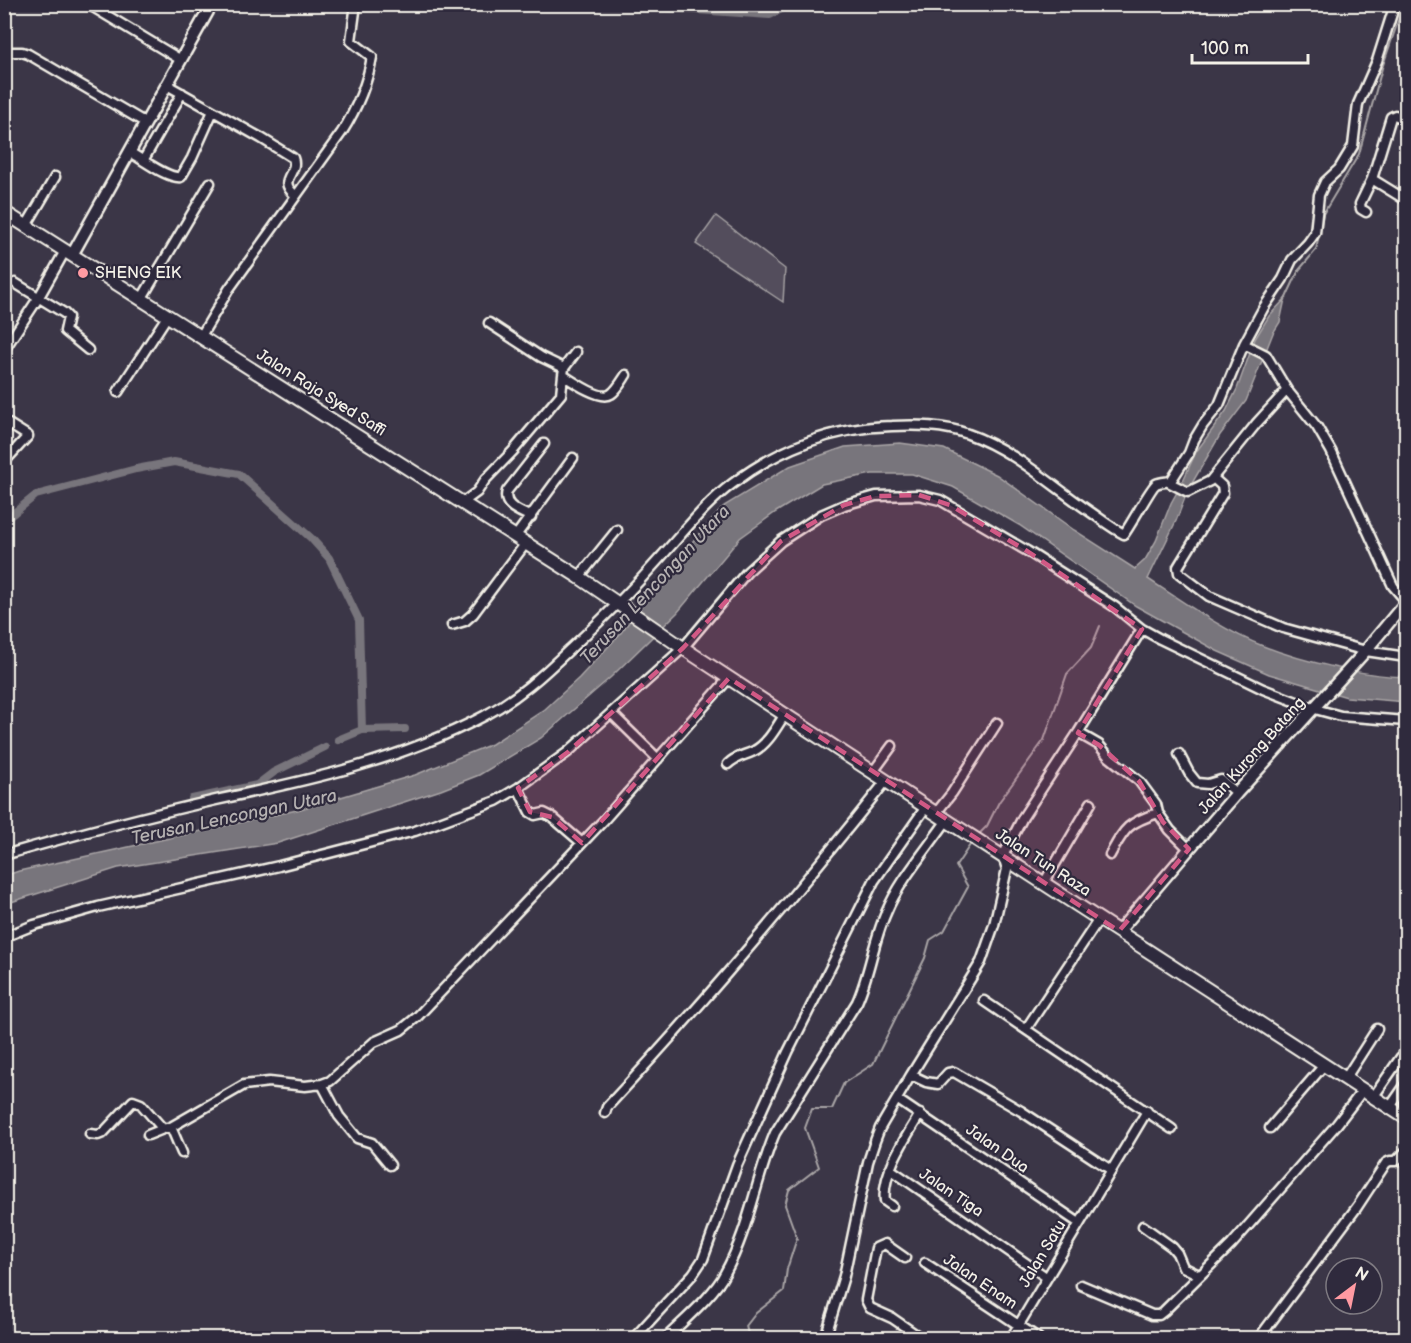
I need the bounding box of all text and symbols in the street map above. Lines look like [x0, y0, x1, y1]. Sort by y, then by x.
scale bar [1192, 27, 1308, 65]
text: 100 m [1201, 38, 1249, 59]
place label: SHENG EIK [95, 264, 182, 283]
marker: SHENG EIK [76, 266, 90, 280]
street label: Jalan Raja Syed Saffi [253, 345, 389, 441]
water label: Terusan Lencongan Utara [576, 501, 734, 669]
street label: Jalan Kurong Batang [1195, 694, 1309, 818]
water label: Terusan Lencongan Utara [129, 785, 339, 849]
street label: Jalan Tun Raza [992, 825, 1094, 901]
street label: Jalan Dua [962, 1120, 1032, 1178]
street label: Jalan Tiga [915, 1165, 987, 1221]
street label: Jalan Satu [1016, 1217, 1070, 1291]
street label: Jalan Enam [940, 1250, 1020, 1314]
north arrow [1324, 1256, 1384, 1316]
text: N [1351, 1263, 1371, 1286]

